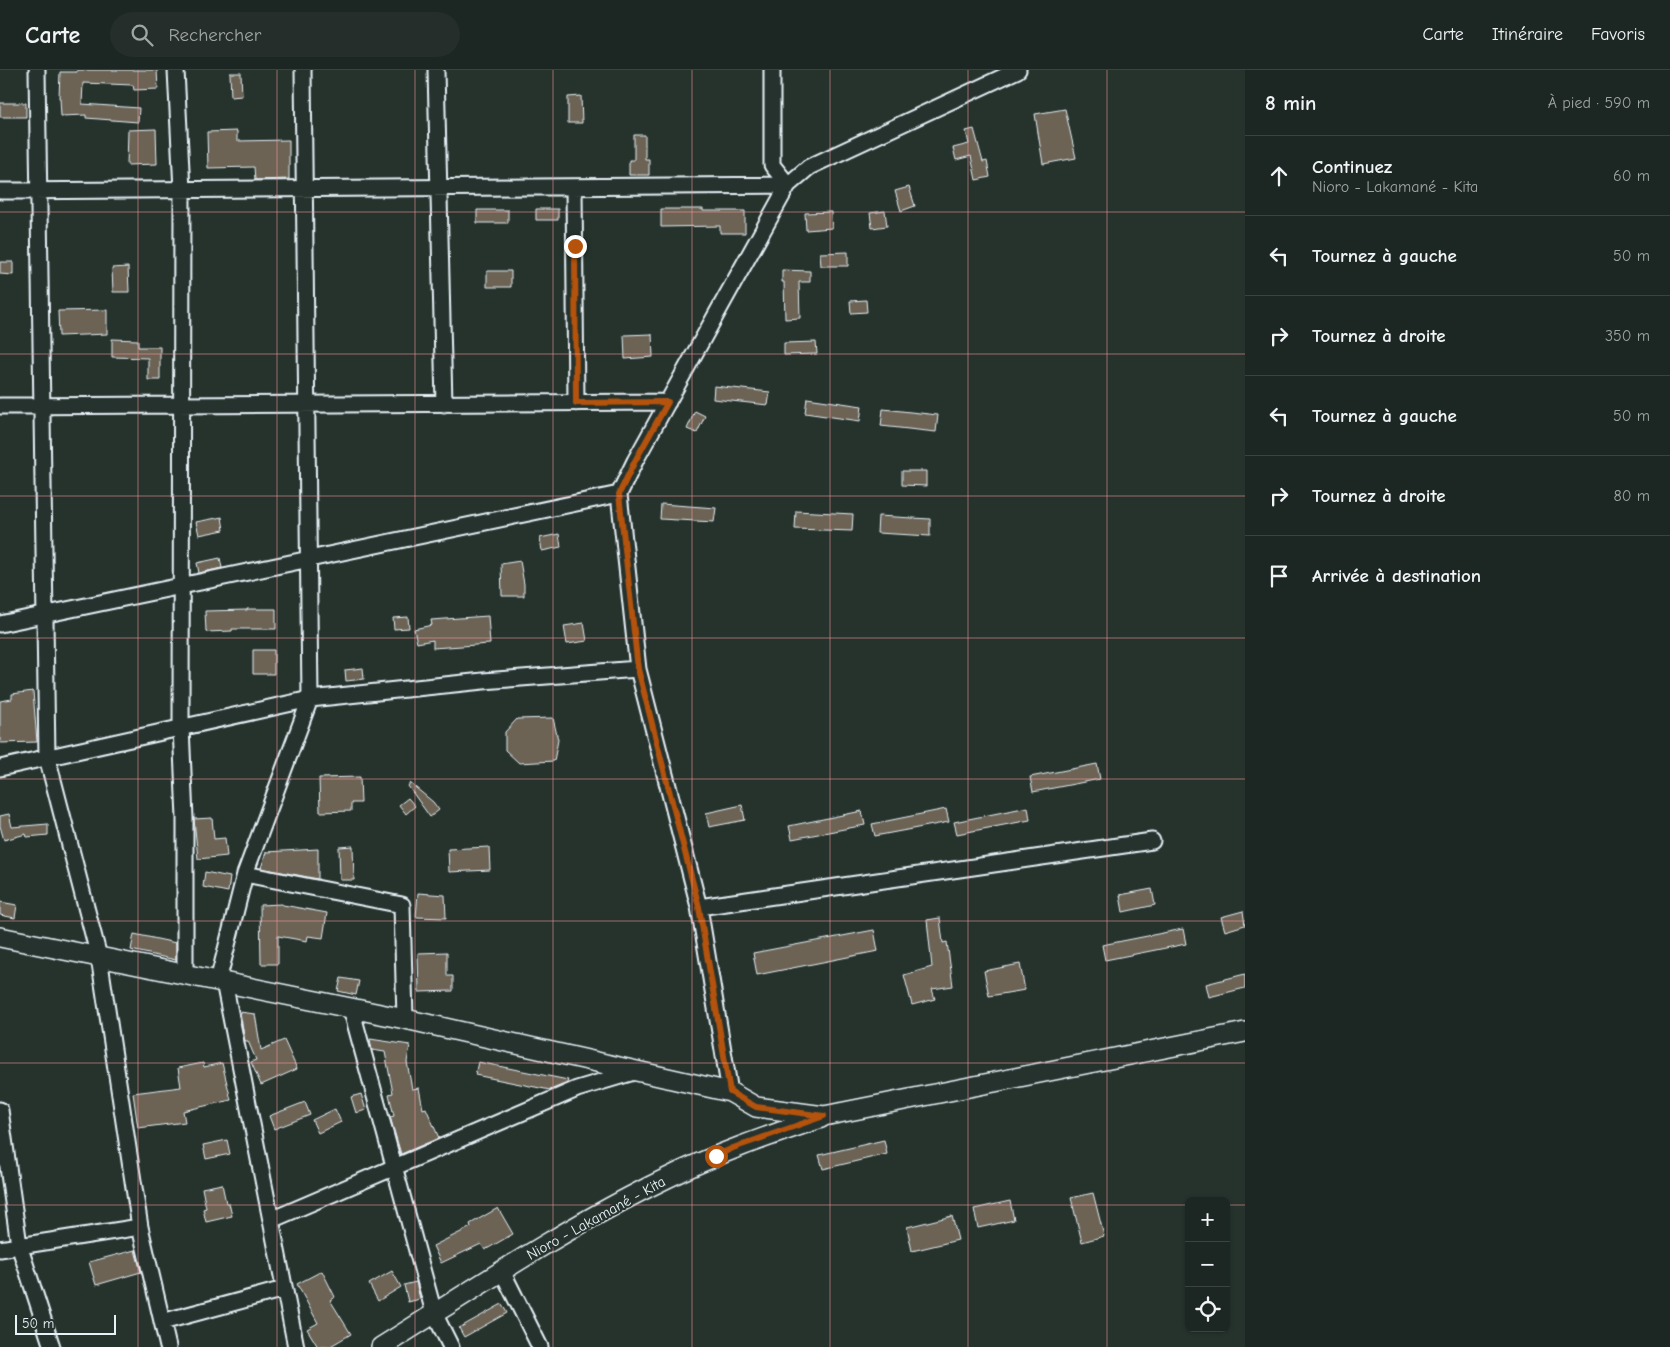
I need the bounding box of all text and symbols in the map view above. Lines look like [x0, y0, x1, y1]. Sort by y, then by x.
search box [110, 12, 460, 57]
text: Carte [25, 21, 80, 49]
icon: search [128, 21, 156, 49]
text: Rechercher [168, 24, 261, 46]
text: Carte [1423, 24, 1464, 45]
text: Itinéraire [1492, 24, 1563, 45]
text: Favoris [1591, 24, 1645, 45]
text: 8 min [1265, 91, 1316, 115]
text: À pied · 590 m [1548, 94, 1650, 112]
text: Continuez [1312, 156, 1392, 178]
icon: ahead [1265, 162, 1293, 190]
text: 60 m [1613, 167, 1650, 185]
text: Nioro - Lakamané - Kita [1312, 178, 1478, 196]
route end [564, 235, 587, 258]
icon: left [1265, 242, 1293, 270]
text: Tournez à gauche [1312, 245, 1457, 267]
text: 50 m [1613, 247, 1650, 265]
icon: right [1265, 322, 1293, 350]
text: Tournez à droite [1312, 325, 1446, 347]
text: 350 m [1605, 327, 1650, 345]
icon: left [1265, 402, 1293, 430]
text: Tournez à gauche [1312, 405, 1457, 427]
text: 50 m [1613, 407, 1650, 425]
icon: right [1265, 482, 1293, 510]
text: Tournez à droite [1312, 485, 1446, 507]
text: 80 m [1613, 487, 1650, 505]
icon: arrive [1265, 562, 1293, 590]
text: Arrivée à destination [1312, 565, 1481, 587]
route start [705, 1145, 728, 1168]
street label: Nioro - Lakamané - Kita [523, 1172, 669, 1264]
map controls [1185, 1197, 1230, 1332]
button: + [1185, 1197, 1230, 1242]
button: − [1185, 1242, 1230, 1287]
button: locate [1185, 1287, 1230, 1332]
scale bar [15, 1312, 116, 1335]
text: 50 m [22, 1315, 54, 1332]

